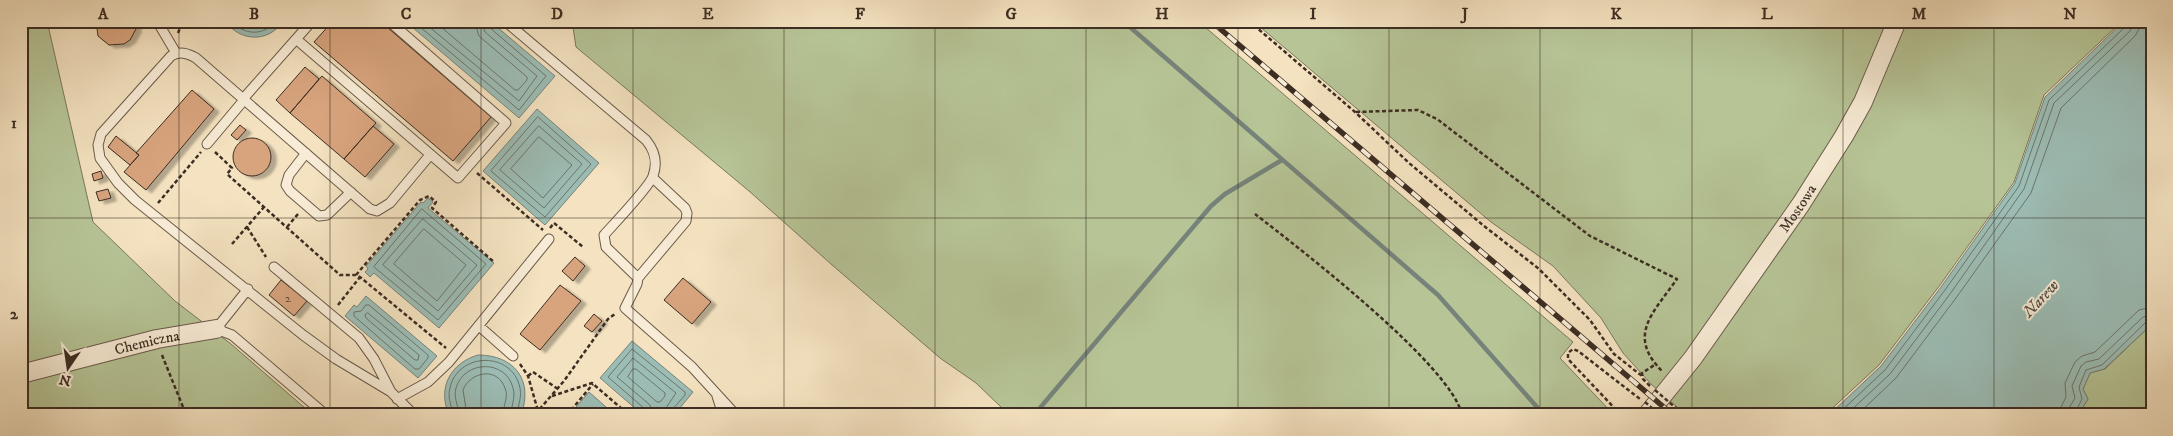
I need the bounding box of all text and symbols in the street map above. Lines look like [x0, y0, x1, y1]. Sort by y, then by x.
text: A [97, 4, 109, 24]
text: B [249, 4, 259, 24]
text: C [401, 4, 411, 24]
text: D [551, 4, 563, 24]
text: E [702, 4, 714, 24]
text: F [855, 4, 865, 24]
text: G [1005, 4, 1017, 24]
text: H [1155, 4, 1169, 24]
text: I [1310, 4, 1317, 24]
text: J [1460, 4, 1469, 24]
text: K [1610, 4, 1622, 24]
text: L [1761, 4, 1773, 24]
text: M [1912, 4, 1927, 24]
text: N [2063, 4, 2077, 24]
text: 1 [11, 113, 17, 133]
street label: Mostowa [1775, 180, 1821, 236]
water label: Narew [2018, 276, 2063, 322]
house number: 2 [285, 291, 291, 306]
text: 2 [10, 304, 19, 324]
street label: Chemiczna [113, 326, 182, 360]
north arrow [42, 344, 92, 394]
text: N [57, 370, 73, 390]

